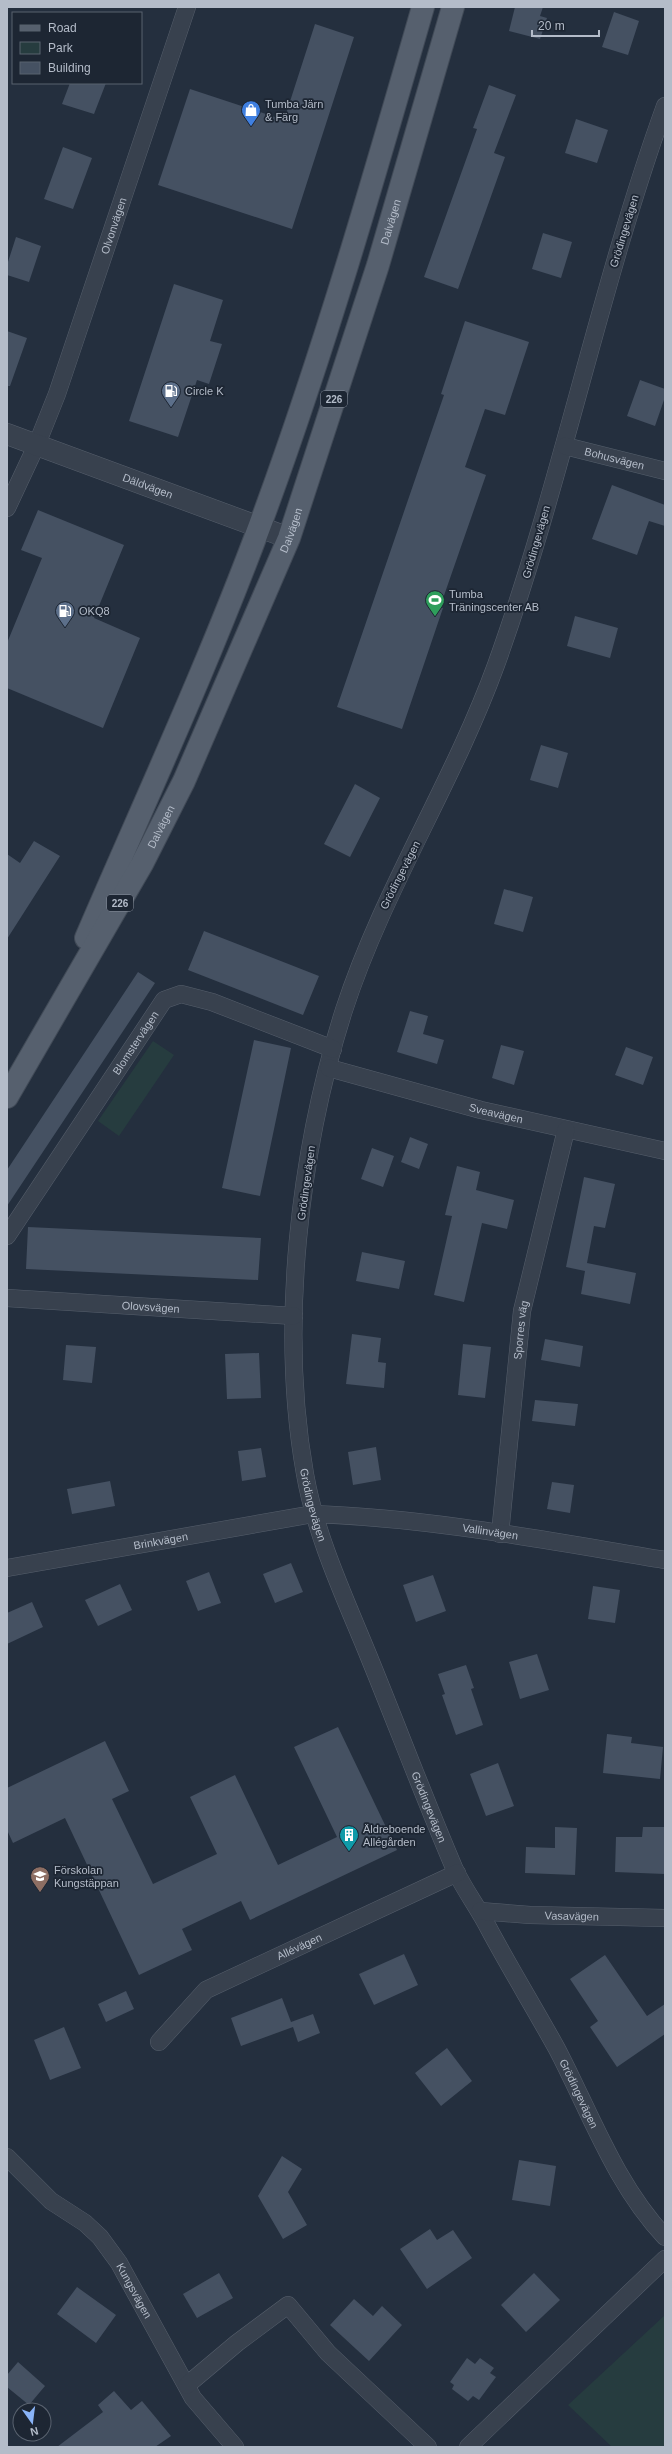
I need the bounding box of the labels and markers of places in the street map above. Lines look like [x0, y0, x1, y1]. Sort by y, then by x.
place label: Tumba Järn & Färg [265, 98, 323, 123]
shop icon: Tumba Järn & Färg [240, 99, 262, 127]
fuel station icon: Circle K [160, 380, 182, 408]
place label: Circle K [185, 385, 224, 397]
place label: Tumba Träningscenter AB [449, 588, 539, 613]
sports icon: Tumba Träningscenter AB [424, 589, 446, 617]
fuel station icon: OKQ8 [54, 600, 76, 628]
place label: OKQ8 [79, 605, 110, 617]
place label: Äldreboende Allégården [363, 1823, 425, 1848]
building icon: Äldreboende Allégården [338, 1824, 360, 1852]
place label: Förskolan Kungstäppan [54, 1864, 119, 1889]
school or university icon: Förskolan Kungstäppan [29, 1865, 51, 1893]

